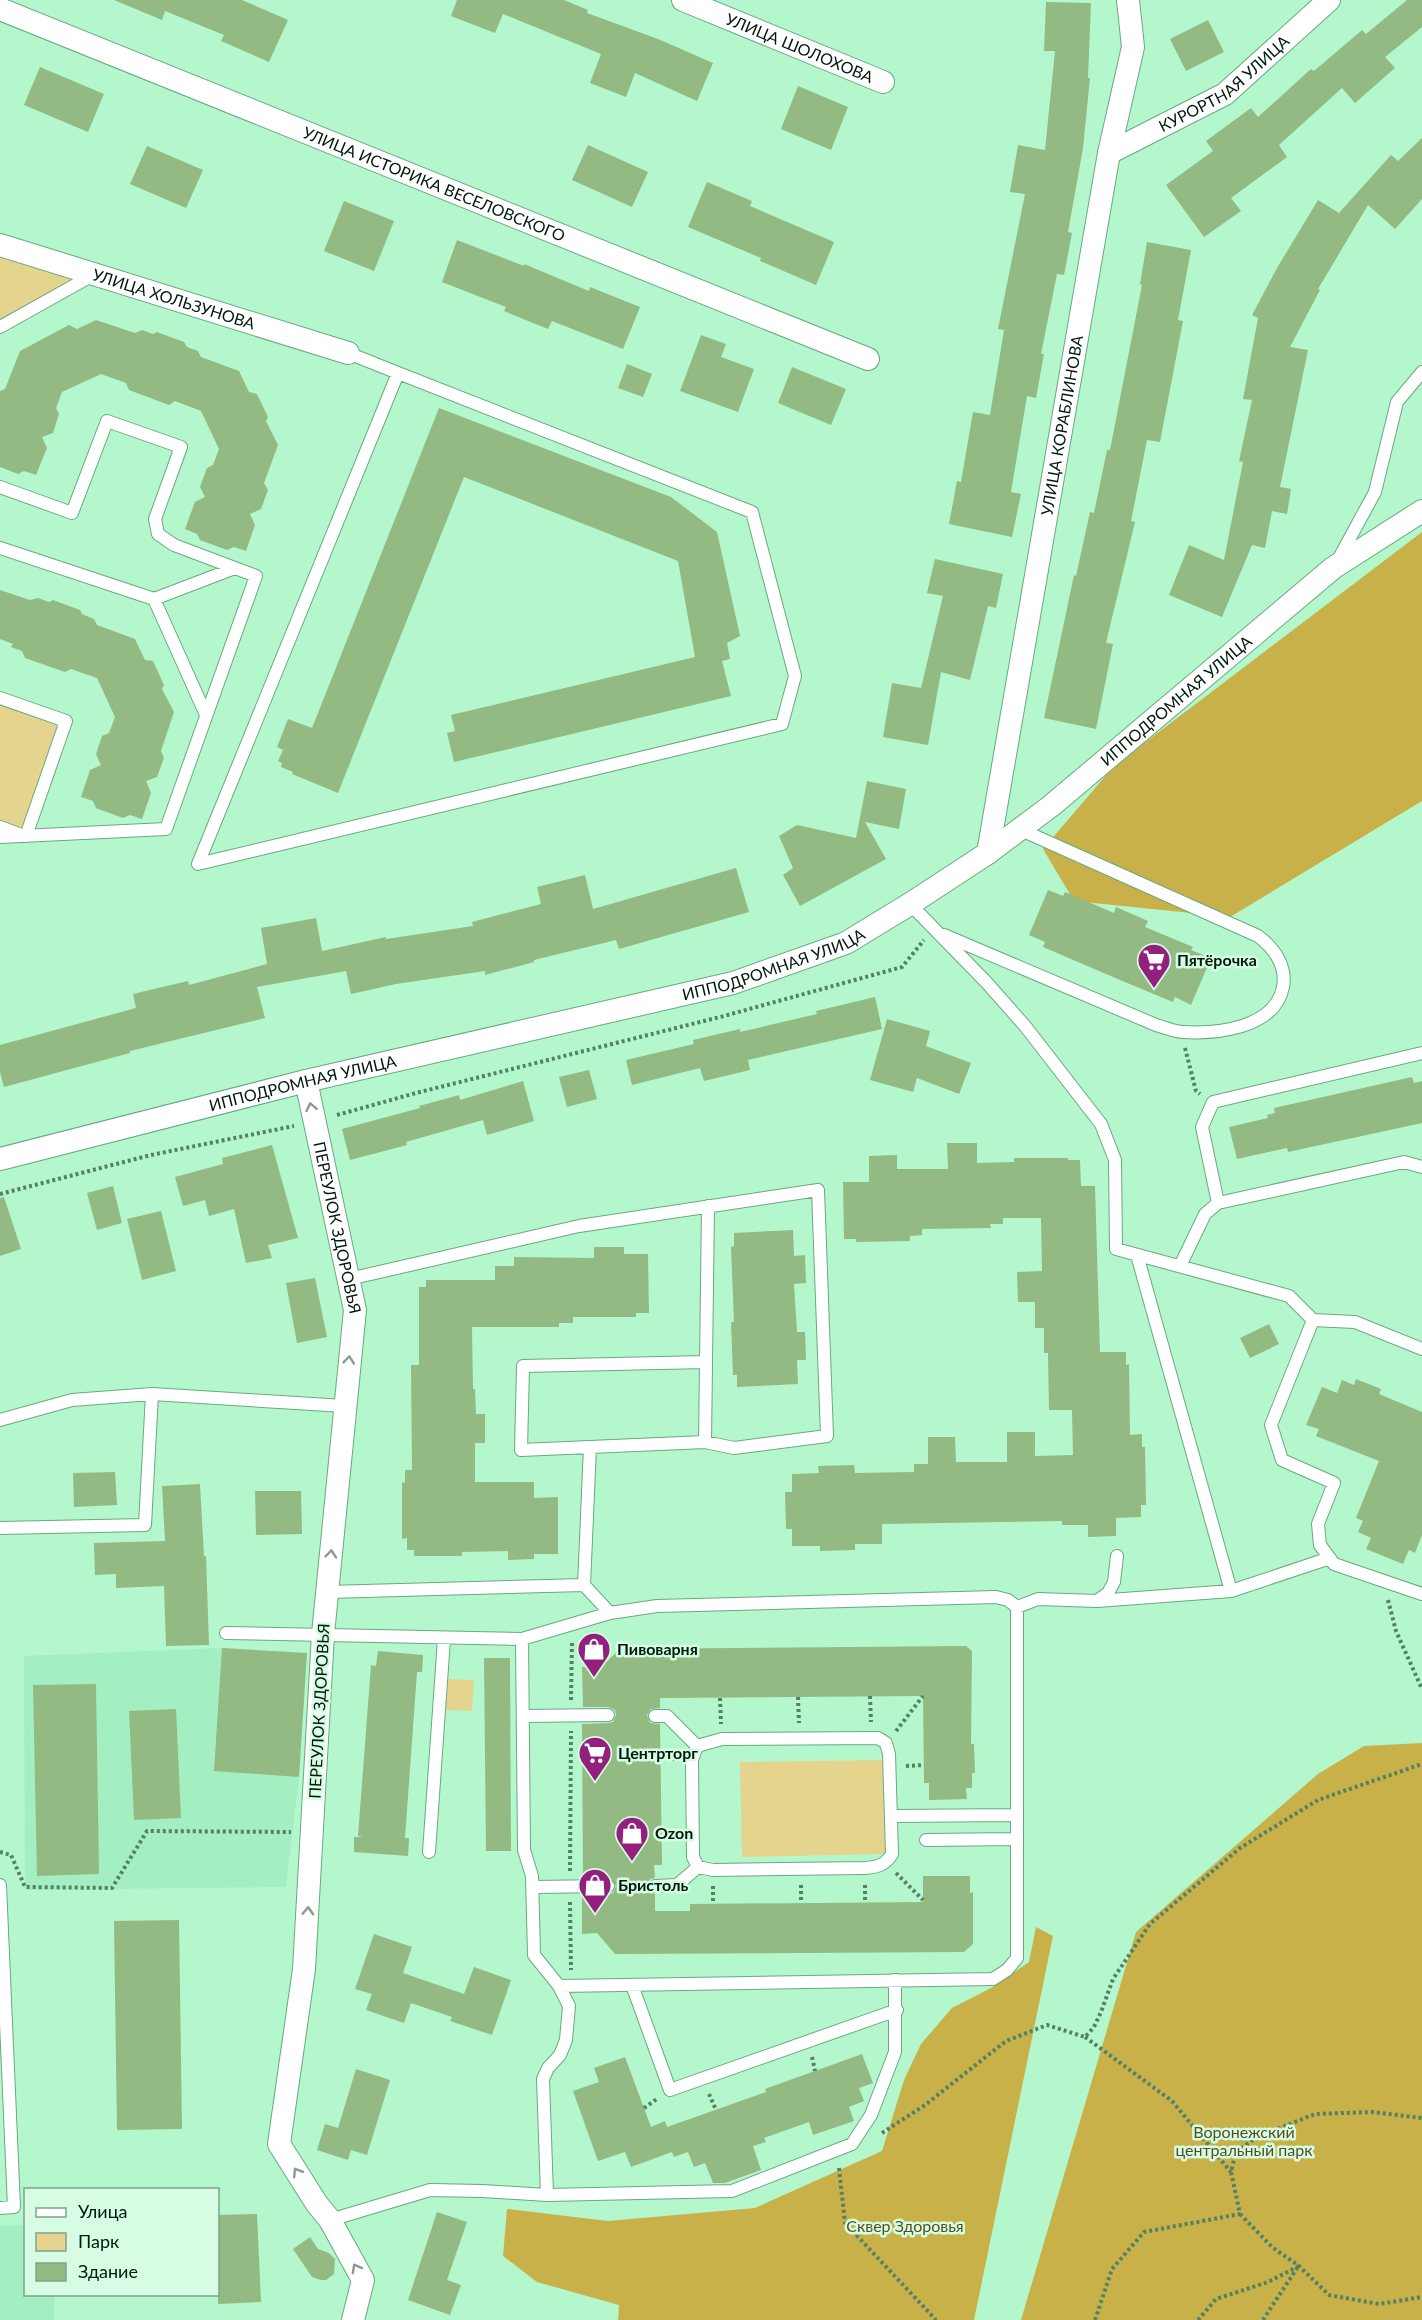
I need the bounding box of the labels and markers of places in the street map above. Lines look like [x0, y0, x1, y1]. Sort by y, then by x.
supermarket icon: Пятёрочка [1136, 942, 1172, 989]
place label: Пятёрочка [1177, 950, 1257, 969]
shop icon: Пивоварня [576, 1631, 612, 1678]
place label: Пивоварня [617, 1639, 698, 1658]
supermarket icon: Центрторг [577, 1735, 613, 1782]
place label: Центрторг [618, 1743, 698, 1762]
shop icon: Ozon [614, 1815, 650, 1862]
place label: Ozon [655, 1823, 693, 1842]
shop icon: Бристоль [577, 1867, 613, 1914]
place label: Бристоль [618, 1875, 689, 1894]

